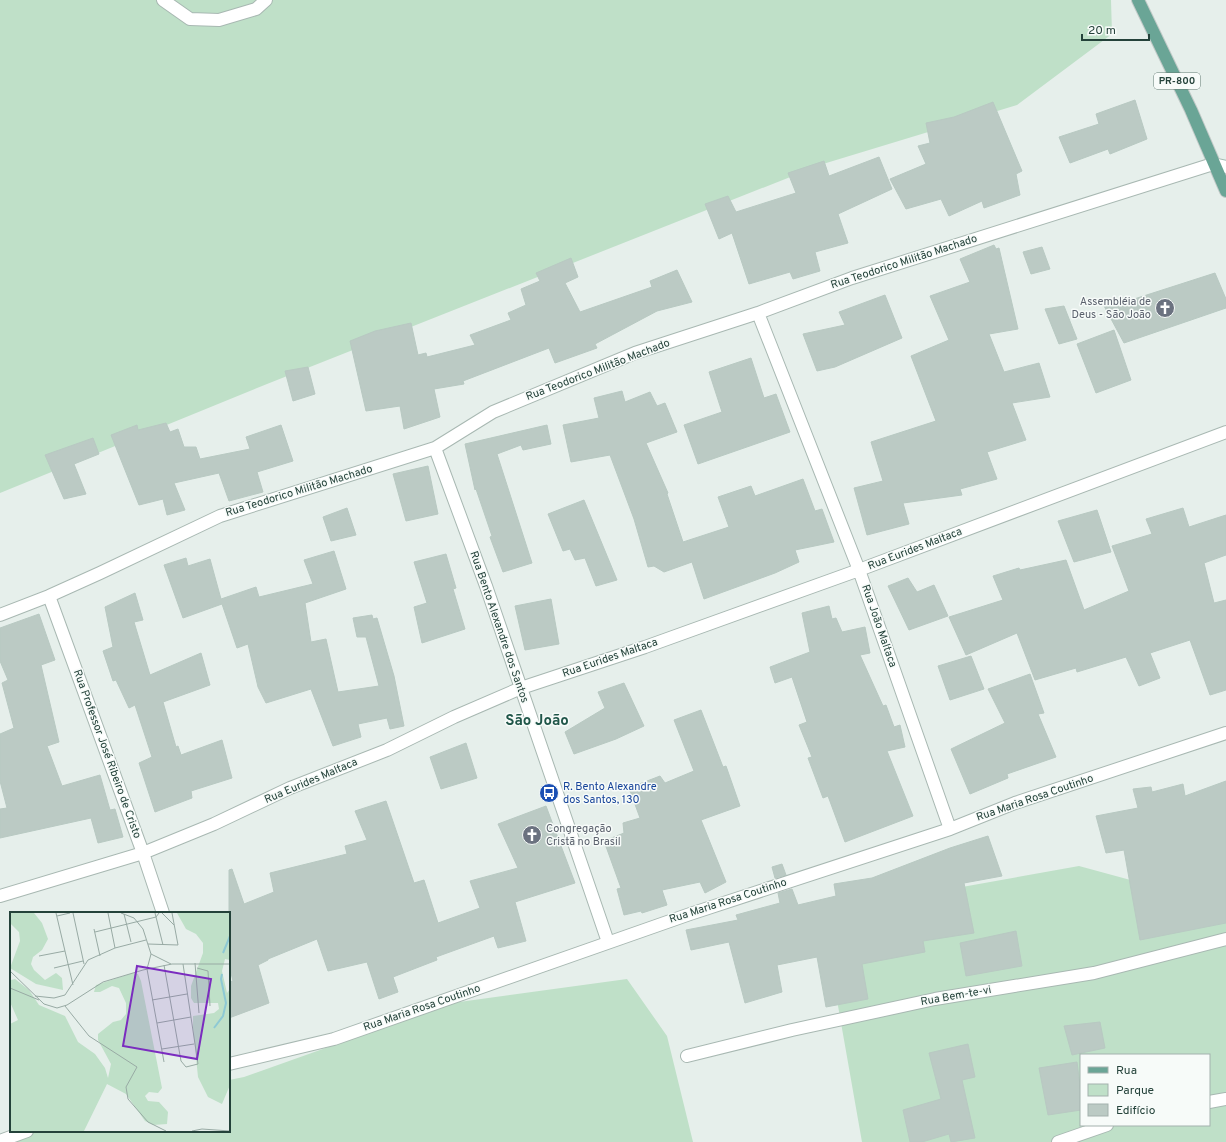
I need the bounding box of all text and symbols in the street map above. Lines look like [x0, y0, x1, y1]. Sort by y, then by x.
scale bar [1082, 16, 1149, 42]
text: 20 m [1088, 23, 1116, 39]
road number: PR-800 [1154, 73, 1200, 89]
street label: Rua Teodorico Militão Machado [829, 232, 979, 292]
place label: Assembléia de Deus - São João [1072, 295, 1151, 322]
church icon: Assembléia de Deus - São João [1154, 297, 1176, 319]
street label: Rua Teodorico Militão Machado [524, 336, 672, 404]
street label: Rua Teodorico Militão Machado [224, 462, 374, 520]
street label: Rua Eurides Maltaca [866, 525, 964, 573]
street label: Rua Bento Alexandre dos Santos [466, 549, 532, 705]
street label: Rua João Maltaca [858, 583, 900, 670]
street label: Rua Eurides Maltaca [561, 635, 660, 681]
street label: Rua Professor José Ribeiro de Cristo [70, 668, 144, 840]
district label: São João [505, 712, 569, 731]
street label: Rua Eurides Maltaca [262, 755, 360, 807]
street label: Rua Maria Rosa Coutinho [975, 771, 1095, 825]
place label: R. Bento Alexandre dos Santos, 130 [563, 780, 657, 807]
bus stop icon: R. Bento Alexandre dos Santos, 130 [538, 782, 560, 804]
place label: Congregação Cristã no Brasil [546, 822, 621, 849]
church icon: Congregação Cristã no Brasil [521, 824, 543, 846]
street label: Rua Maria Rosa Coutinho [667, 875, 789, 927]
inset map [10, 912, 230, 1132]
street label: Rua Maria Rosa Coutinho [362, 981, 482, 1035]
street label: Rua Bem-te-vi [920, 983, 992, 1009]
legend [1080, 1054, 1210, 1126]
text: Rua [1116, 1063, 1137, 1079]
text: Parque [1116, 1083, 1154, 1099]
text: Edifício [1116, 1103, 1156, 1119]

